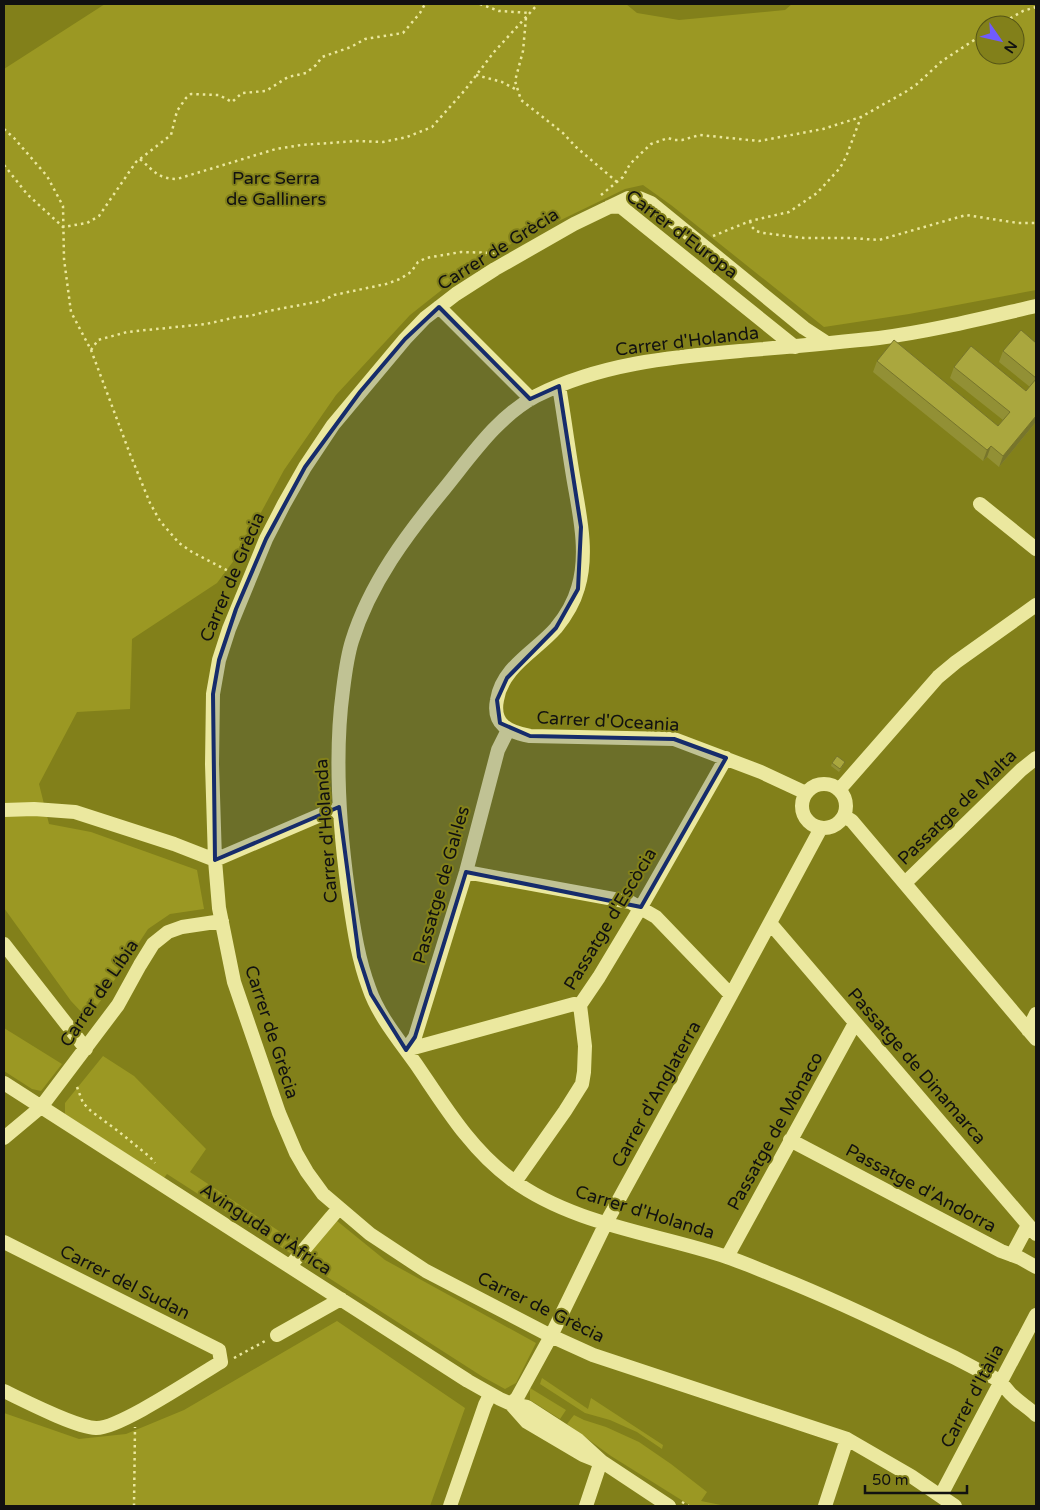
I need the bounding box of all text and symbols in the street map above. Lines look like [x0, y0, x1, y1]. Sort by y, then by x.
north arrow [975, 15, 1025, 65]
text: N [1000, 38, 1021, 56]
park label: Parc Serra de Galliners [226, 167, 326, 210]
street label: Carrer d'Europa [622, 185, 742, 283]
street label: Carrer de Grècia [433, 203, 563, 295]
street label: Carrer d'Holanda [614, 321, 760, 361]
street label: Carrer de Grècia [195, 509, 269, 645]
street label: Carrer d'Oceania [536, 706, 680, 736]
street label: Passatge de Malta [893, 745, 1021, 869]
street label: Carrer d'Holanda [310, 758, 342, 904]
street label: Passatge de Gal·les [408, 803, 474, 967]
street label: Passatge d'Escòcia [559, 844, 661, 994]
street label: Carrer de Líbia [55, 935, 143, 1051]
street label: Carrer de Grècia [240, 963, 304, 1101]
street label: Passatge de Dinamarca [843, 983, 991, 1149]
street label: Carrer d'Anglaterra [607, 1017, 705, 1171]
street label: Passatge de Mònaco [722, 1048, 828, 1214]
street label: Passatge d'Andorra [842, 1139, 1000, 1237]
street label: Avinguda d'Àfrica [196, 1178, 336, 1280]
street label: Carrer d'Holanda [573, 1180, 717, 1244]
street label: Carrer del Sudan [56, 1240, 194, 1324]
street label: Carrer de Grècia [474, 1267, 608, 1347]
street label: Carrer d'Itàlia [935, 1340, 1009, 1452]
scale bar [865, 1462, 968, 1494]
text: 50 m [872, 1471, 909, 1489]

